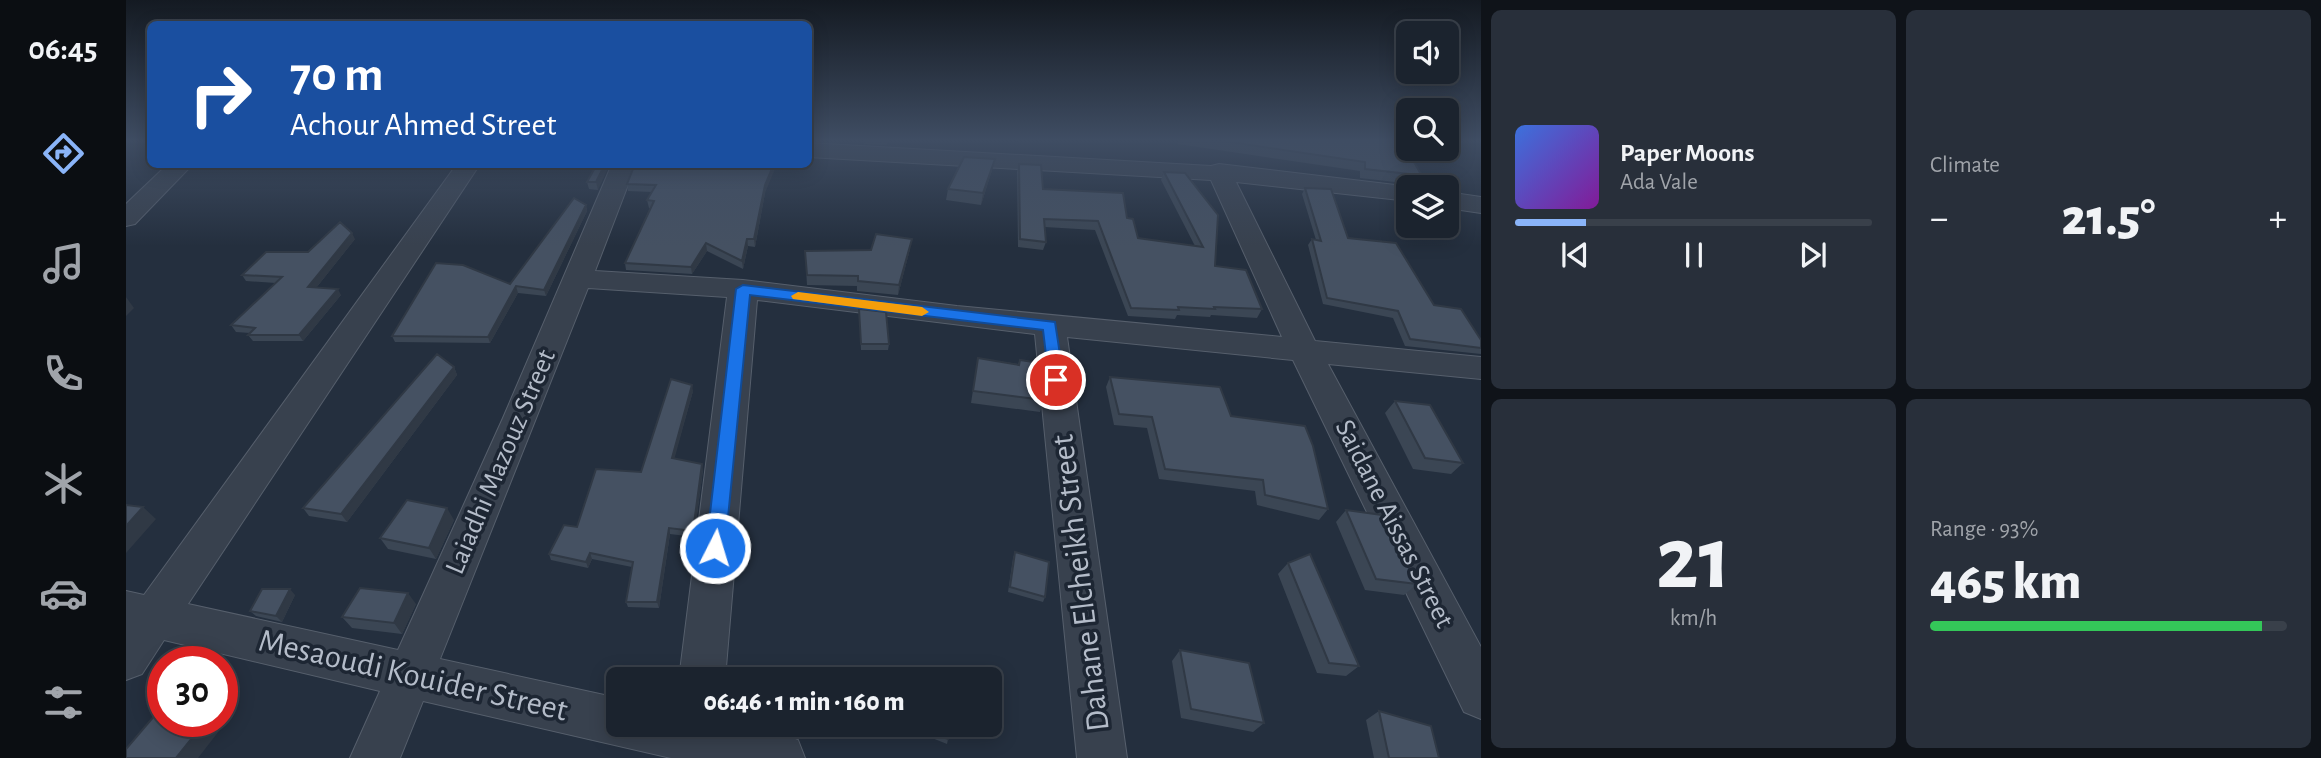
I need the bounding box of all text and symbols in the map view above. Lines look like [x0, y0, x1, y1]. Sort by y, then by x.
map controls [1396, 21, 1459, 238]
button: sound [1396, 21, 1459, 84]
text: 06:45 [28, 33, 98, 65]
icon: right [175, 49, 266, 140]
text: 70 m [290, 51, 384, 100]
button: search [1396, 98, 1459, 161]
text: Achour Ahmed Street [290, 109, 557, 141]
icon: directions [39, 129, 88, 178]
text: Paper Moons [1620, 140, 1755, 166]
text: Climate [1930, 154, 2000, 177]
text: Ada Vale [1620, 171, 1698, 194]
button: layers [1396, 175, 1459, 238]
text: 21.5° [2062, 192, 2155, 244]
text: − [1930, 200, 1948, 238]
text: + [2269, 200, 2287, 238]
icon: previous [1556, 236, 1594, 274]
icon: pause [1675, 236, 1713, 274]
icon: next [1794, 236, 1832, 274]
icon: music [39, 239, 88, 288]
street label: Laiadhi Mazouz Street [441, 346, 561, 578]
icon: phone [39, 349, 88, 398]
pin [1026, 350, 1086, 410]
icon: arrive [1037, 361, 1075, 399]
street label: Saidane Aissas Street [1330, 416, 1458, 632]
street label: Dahane Elcheikh Street [1046, 432, 1116, 733]
icon: climate [39, 459, 88, 508]
position arrow [678, 511, 752, 585]
text: 21 [1656, 514, 1731, 605]
text: Range · 93% [1930, 518, 2038, 541]
text: 465 km [1930, 556, 2081, 608]
icon: car [39, 569, 88, 618]
text: km/h [1670, 607, 1717, 630]
street label: Mesaoudi Kouider Street [255, 624, 571, 728]
speed limit sign: 30 [147, 646, 238, 737]
icon: filters [39, 678, 88, 727]
text: 06:46 · 1 min · 160 m [703, 689, 905, 715]

